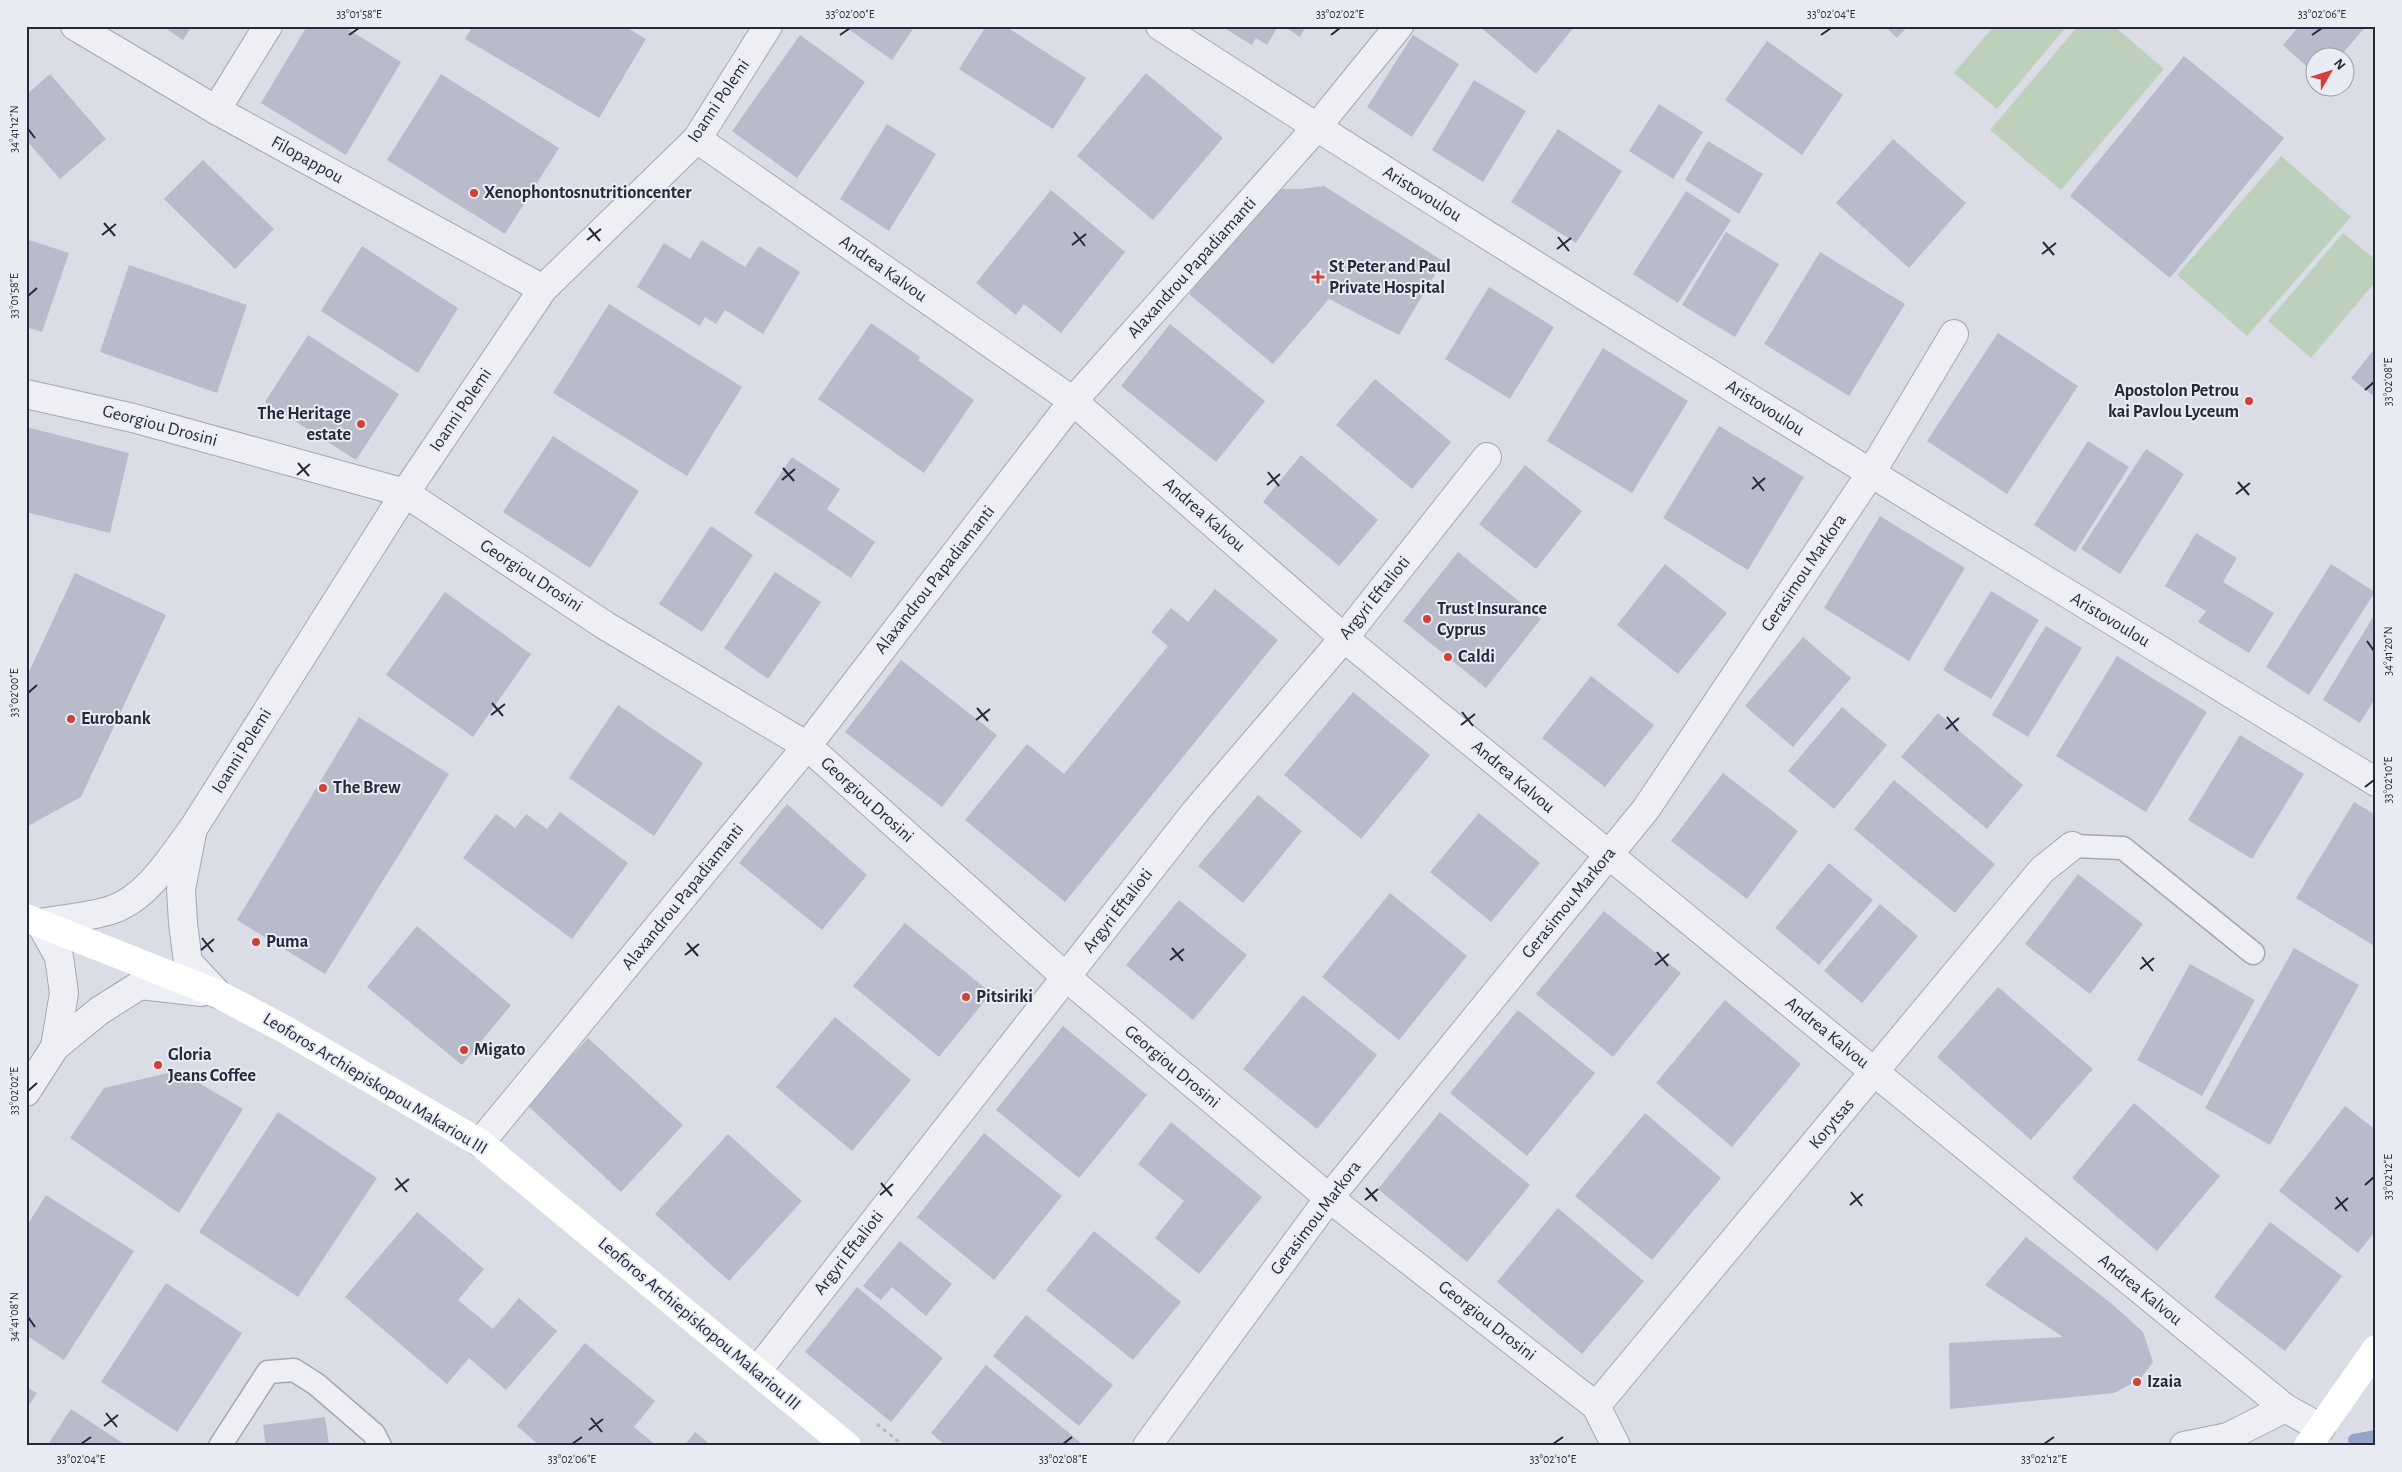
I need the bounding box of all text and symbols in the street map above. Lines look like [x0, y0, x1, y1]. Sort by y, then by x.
text: 33°01'58"E [336, 8, 382, 20]
text: 33°02'00"E [825, 8, 875, 20]
text: 33°02'02"E [1316, 8, 1364, 20]
text: 33°02'04"E [1807, 8, 1855, 20]
text: 33°02'06"E [2298, 8, 2346, 20]
north arrow [2304, 48, 2354, 98]
street label: Ioanni Polemi [685, 56, 753, 146]
text: N [2331, 56, 2348, 73]
text: 34°41'12"N [8, 105, 20, 153]
street label: Filopappou [268, 133, 346, 187]
street label: Aristovoulou [1379, 163, 1465, 225]
place label: Xenophontosnutritioncenter [484, 184, 692, 202]
marker: Xenophontosnutritioncenter [468, 187, 480, 199]
street label: Alaxandrou Papadiamanti [1124, 194, 1260, 342]
street label: Andrea Kalvou [836, 232, 930, 306]
place label: St Peter and Paul Private Hospital [1329, 258, 1451, 297]
marker: St Peter and Paul Private Hospital [1311, 270, 1325, 284]
text: 33°01'58"E [8, 273, 20, 319]
text: 33°02'08"E [2382, 358, 2394, 406]
street label: Ioanni Polemi [427, 365, 495, 455]
street label: Aristovoulou [1722, 377, 1808, 439]
place label: Apostolon Petrou kai Pavlou Lyceum [2108, 382, 2240, 421]
marker: Apostolon Petrou kai Pavlou Lyceum [2243, 395, 2255, 407]
street label: Georgiou Drosini [101, 402, 219, 450]
place label: The Heritage estate [257, 405, 351, 444]
marker: The Heritage estate [355, 418, 367, 430]
street label: Andrea Kalvou [1160, 475, 1248, 555]
street label: Alaxandrou Papadiamanti [872, 503, 998, 657]
street label: Gerasimou Markora [1758, 511, 1850, 635]
street label: Georgiou Drosini [477, 536, 585, 616]
street label: Argyri Eftalioti [1336, 553, 1414, 643]
street label: Aristovoulou [2067, 589, 2153, 651]
place label: Trust Insurance Cyprus [1437, 600, 1547, 639]
marker: Trust Insurance Cyprus [1421, 613, 1433, 625]
text: 34°41'20"N [2382, 626, 2394, 676]
place label: Caldi [1458, 648, 1495, 666]
marker: Caldi [1442, 651, 1454, 663]
text: 33°02'00"E [8, 668, 20, 718]
street label: Ioanni Polemi [209, 705, 275, 797]
place label: Eurobank [81, 710, 151, 728]
marker: Eurobank [65, 713, 77, 725]
street label: Andrea Kalvou [1468, 737, 1558, 817]
street label: Georgiou Drosini [817, 754, 917, 846]
text: 33°02'10"E [2382, 756, 2394, 803]
place label: The Brew [333, 779, 401, 797]
marker: The Brew [317, 782, 329, 794]
street label: Alaxandrou Papadiamanti [619, 820, 747, 974]
street label: Gerasimou Markora [1519, 844, 1619, 962]
street label: Argyri Eftalioti [1080, 866, 1156, 956]
place label: Puma [266, 933, 309, 951]
marker: Puma [250, 936, 262, 948]
place label: Pitsiriki [976, 988, 1033, 1006]
marker: Pitsiriki [960, 991, 972, 1003]
street label: Andrea Kalvou [1782, 994, 1872, 1072]
street label: Leoforos Archiepiskopou Makariou III [260, 1010, 490, 1158]
street label: Georgiou Drosini [1121, 1022, 1223, 1112]
place label: Migato [474, 1041, 525, 1059]
marker: Migato [458, 1044, 470, 1056]
place label: Gloria Jeans Coffee [168, 1046, 256, 1085]
marker: Gloria Jeans Coffee [152, 1059, 164, 1071]
text: 33°02'02"E [8, 1067, 20, 1115]
street label: Korytsas [1806, 1096, 1858, 1152]
text: 33°02'12"E [2382, 1154, 2394, 1200]
street label: Gerasimou Markora [1267, 1158, 1365, 1278]
street label: Argyri Eftalioti [811, 1208, 887, 1298]
street label: Leoforos Archiepiskopou Makariou III [594, 1234, 804, 1414]
street label: Andrea Kalvou [2095, 1251, 2185, 1329]
street label: Georgiou Drosini [1435, 1278, 1539, 1364]
text: 34°41'08"N [8, 1292, 20, 1342]
place label: Izaia [2147, 1373, 2182, 1391]
marker: Izaia [2131, 1376, 2143, 1388]
text: 33°02'04"E [57, 1453, 105, 1465]
text: 33°02'06"E [548, 1453, 596, 1465]
text: 33°02'08"E [1039, 1453, 1087, 1465]
text: 33°02'10"E [1530, 1453, 1577, 1465]
text: 33°02'12"E [2021, 1453, 2067, 1465]

